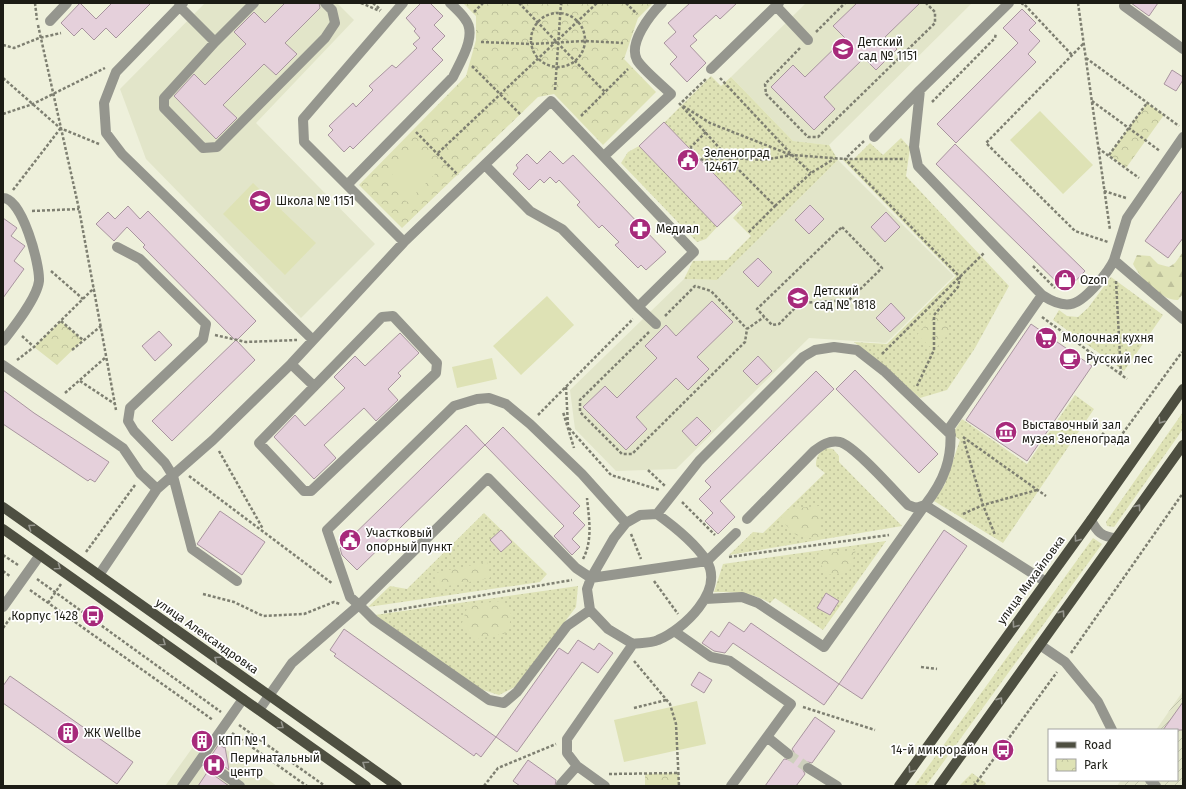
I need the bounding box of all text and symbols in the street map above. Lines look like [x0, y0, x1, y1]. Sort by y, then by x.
place label: Детский сад № 1151 [857, 35, 918, 63]
school or university icon: Детский сад № 1151 [830, 36, 856, 62]
place label: Зеленоград 124617 [704, 146, 770, 174]
public building icon: Зеленоград 124617 [675, 147, 701, 173]
school or university icon: Школа № 1151 [247, 188, 273, 214]
place label: Школа № 1151 [276, 194, 354, 208]
pharmacy icon: Медиал [627, 216, 653, 242]
place label: Медиал [656, 222, 699, 236]
shop icon: Ozon [1052, 267, 1078, 293]
place label: Ozon [1080, 273, 1107, 287]
place label: Детский сад № 1818 [813, 284, 876, 312]
school or university icon: Детский сад № 1818 [785, 285, 811, 311]
supermarket icon: Молочная кухня [1033, 325, 1059, 351]
place label: Молочная кухня [1062, 331, 1154, 345]
cafe icon: Русский лес [1057, 346, 1083, 372]
place label: Русский лес [1086, 352, 1153, 366]
one-way arrow [1159, 416, 1166, 423]
place label: Выставочный зал музея Зеленограда [1022, 418, 1130, 446]
museum icon: Выставочный зал музея Зеленограда [993, 419, 1019, 445]
one-way arrow [1133, 505, 1140, 512]
one-way arrow [29, 525, 36, 532]
place label: Участковый опорный пункт [366, 526, 453, 554]
public building icon: Участковый опорный пункт [337, 527, 363, 553]
street label: улица Михайловка [994, 533, 1068, 627]
one-way arrow [1075, 534, 1082, 541]
one-way arrow [54, 562, 61, 570]
street label: улица Александровка [153, 595, 261, 677]
bus stop icon: Корпус 1428 [80, 603, 106, 629]
place label: Корпус 1428 [11, 609, 78, 623]
one-way arrow [1057, 610, 1065, 617]
one-way arrow [1013, 620, 1020, 627]
one-way arrow [159, 638, 166, 645]
one-way arrow [214, 656, 221, 664]
one-way arrow [996, 697, 1003, 704]
building icon: ЖК Wellbe [55, 720, 81, 746]
one-way arrow [277, 721, 284, 729]
place label: ЖК Wellbe [84, 726, 141, 740]
building icon: КПП № 1 [189, 728, 215, 754]
legend [1048, 729, 1178, 781]
place label: КПП № 1 [218, 734, 266, 748]
bus stop icon: 14-й микрорайон [990, 737, 1016, 763]
text: Road [1084, 738, 1112, 752]
place label: 14-й микрорайон [891, 743, 988, 757]
place label: Перинатальный центр [230, 751, 320, 779]
hospital icon: Перинатальный центр [201, 752, 227, 778]
text: Park [1084, 758, 1108, 772]
one-way arrow [362, 761, 369, 768]
one-way arrow [908, 766, 916, 773]

